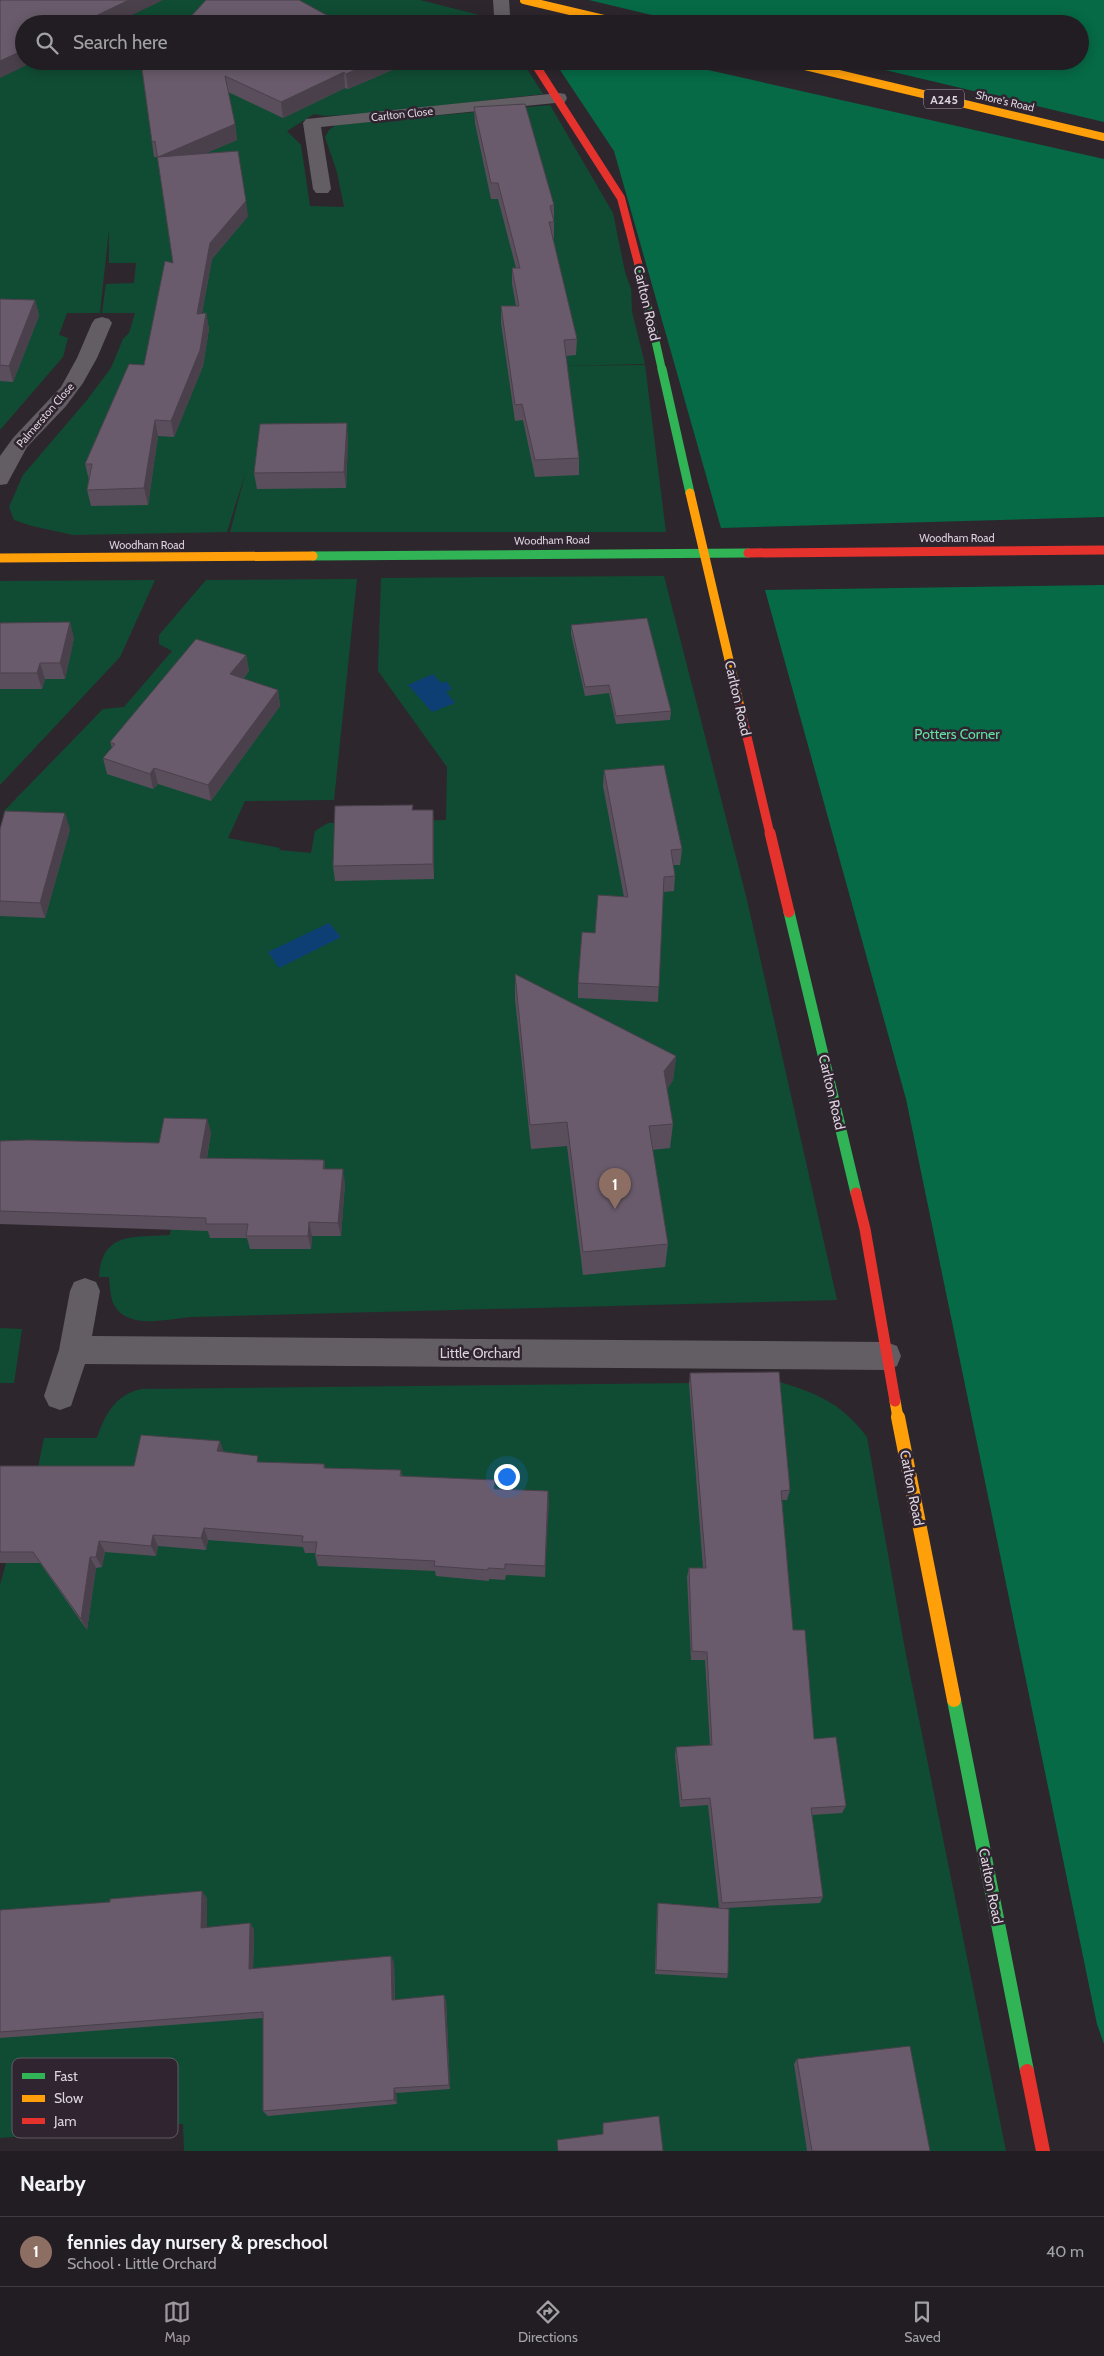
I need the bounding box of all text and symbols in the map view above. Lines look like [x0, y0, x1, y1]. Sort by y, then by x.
search box [15, 15, 1089, 70]
icon: search [33, 29, 61, 57]
text: Search here [73, 31, 167, 54]
street label: Shore's Road [974, 87, 1036, 115]
road number: A245 [924, 90, 964, 108]
street label: Carlton Close [370, 104, 434, 124]
street label: Carlton Road [630, 264, 664, 342]
street label: Palmerston Close [13, 379, 77, 450]
street label: Woodham Road [919, 531, 995, 545]
street label: Woodham Road [514, 532, 590, 548]
street label: Woodham Road [109, 538, 185, 552]
street label: Carlton Road [721, 659, 755, 737]
park label: Potters Corner [914, 725, 1000, 743]
street label: Carlton Road [815, 1053, 849, 1131]
pin: 1 [599, 1168, 631, 1209]
street label: Little Orchard [440, 1344, 520, 1362]
street label: Carlton Road [896, 1449, 928, 1527]
your location [494, 1464, 520, 1490]
street label: Carlton Road [975, 1847, 1007, 1925]
legend [12, 2058, 178, 2138]
text: Fast [54, 2067, 78, 2085]
text: Slow [54, 2089, 83, 2107]
text: Jam [53, 2112, 76, 2130]
text: Nearby [20, 2171, 86, 2196]
text: fennies day nursery & preschool [67, 2231, 328, 2254]
text: 1 [33, 2242, 39, 2261]
text: 40 m [1046, 2242, 1084, 2261]
text: School · Little Orchard [67, 2254, 217, 2273]
tab: Map [163, 2298, 191, 2346]
tab: Directions [518, 2298, 578, 2346]
tab: Saved [904, 2298, 941, 2346]

